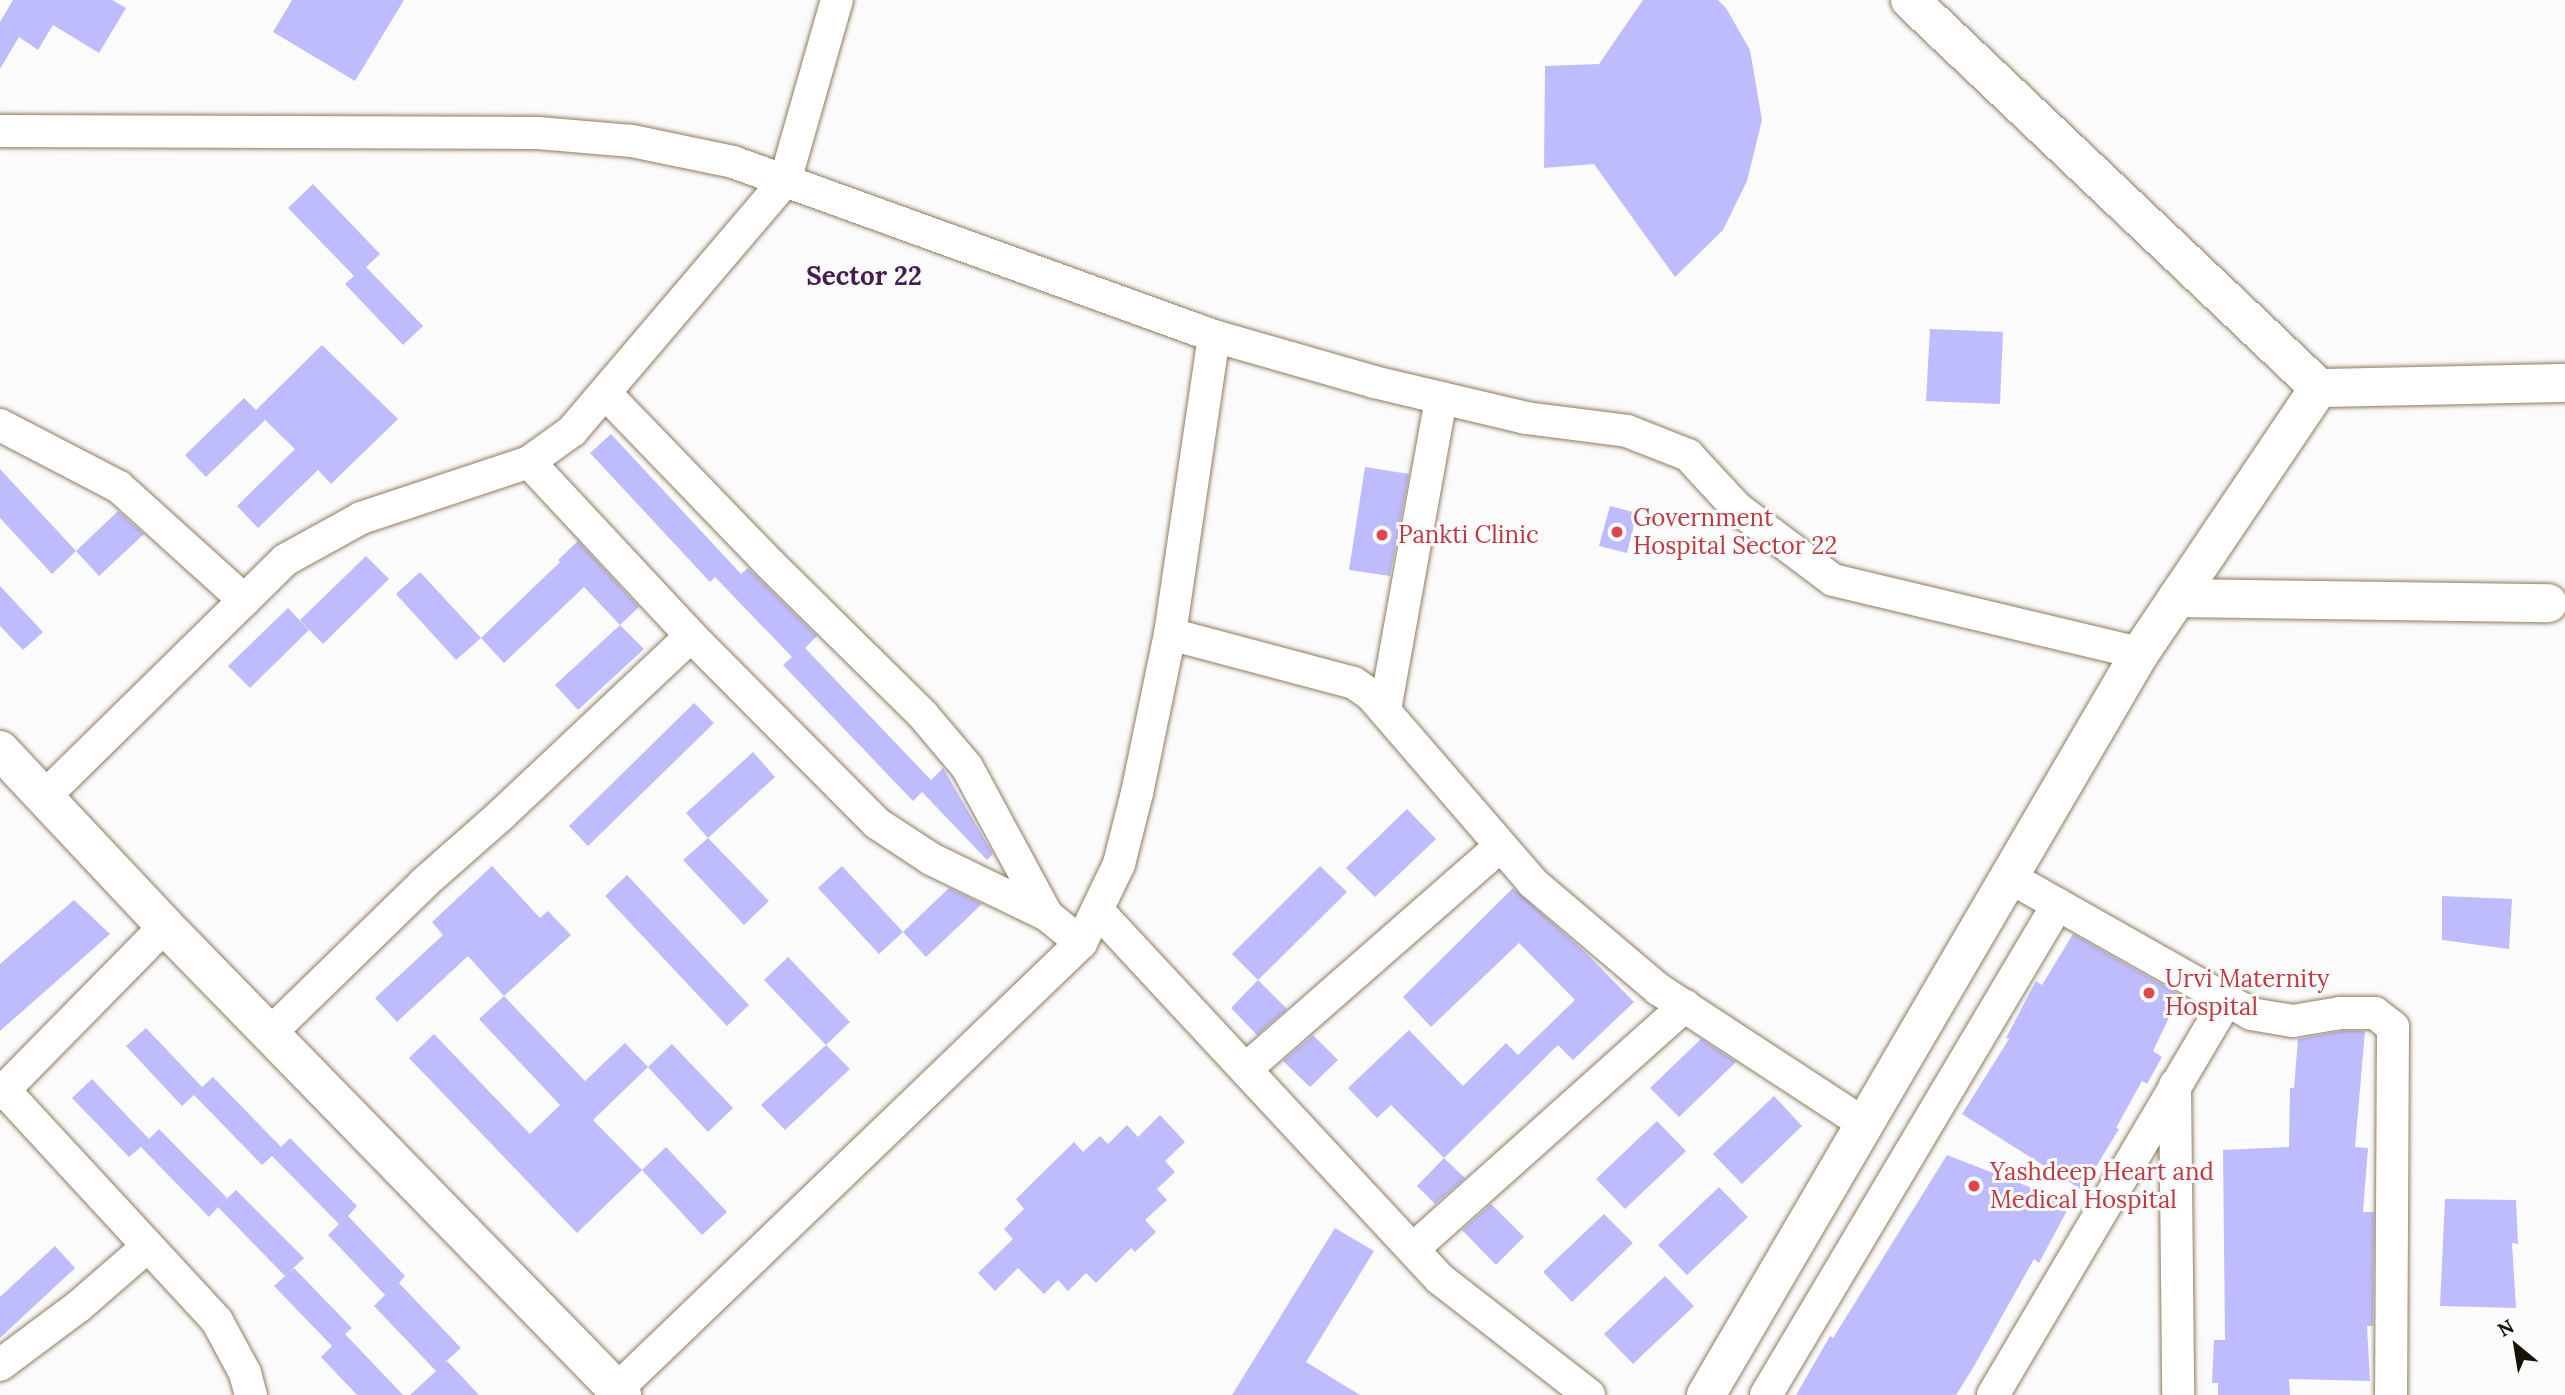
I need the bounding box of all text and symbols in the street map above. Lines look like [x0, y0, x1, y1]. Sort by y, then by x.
district label: Sector 22 [806, 260, 922, 292]
place label: Government Hospital Sector 22 [1633, 504, 1837, 560]
place label: Pankti Clinic [1398, 521, 1539, 549]
marker: Government Hospital Sector 22 [1607, 522, 1627, 542]
marker: Pankti Clinic [1372, 525, 1392, 545]
place label: Urvi Maternity Hospital [2165, 965, 2329, 1021]
marker: Urvi Maternity Hospital [2139, 983, 2159, 1003]
place label: Yashdeep Heart and Medical Hospital [1990, 1158, 2214, 1214]
marker: Yashdeep Heart and Medical Hospital [1964, 1176, 1984, 1196]
north arrow [2481, 1311, 2551, 1381]
text: N [2493, 1314, 2518, 1342]

